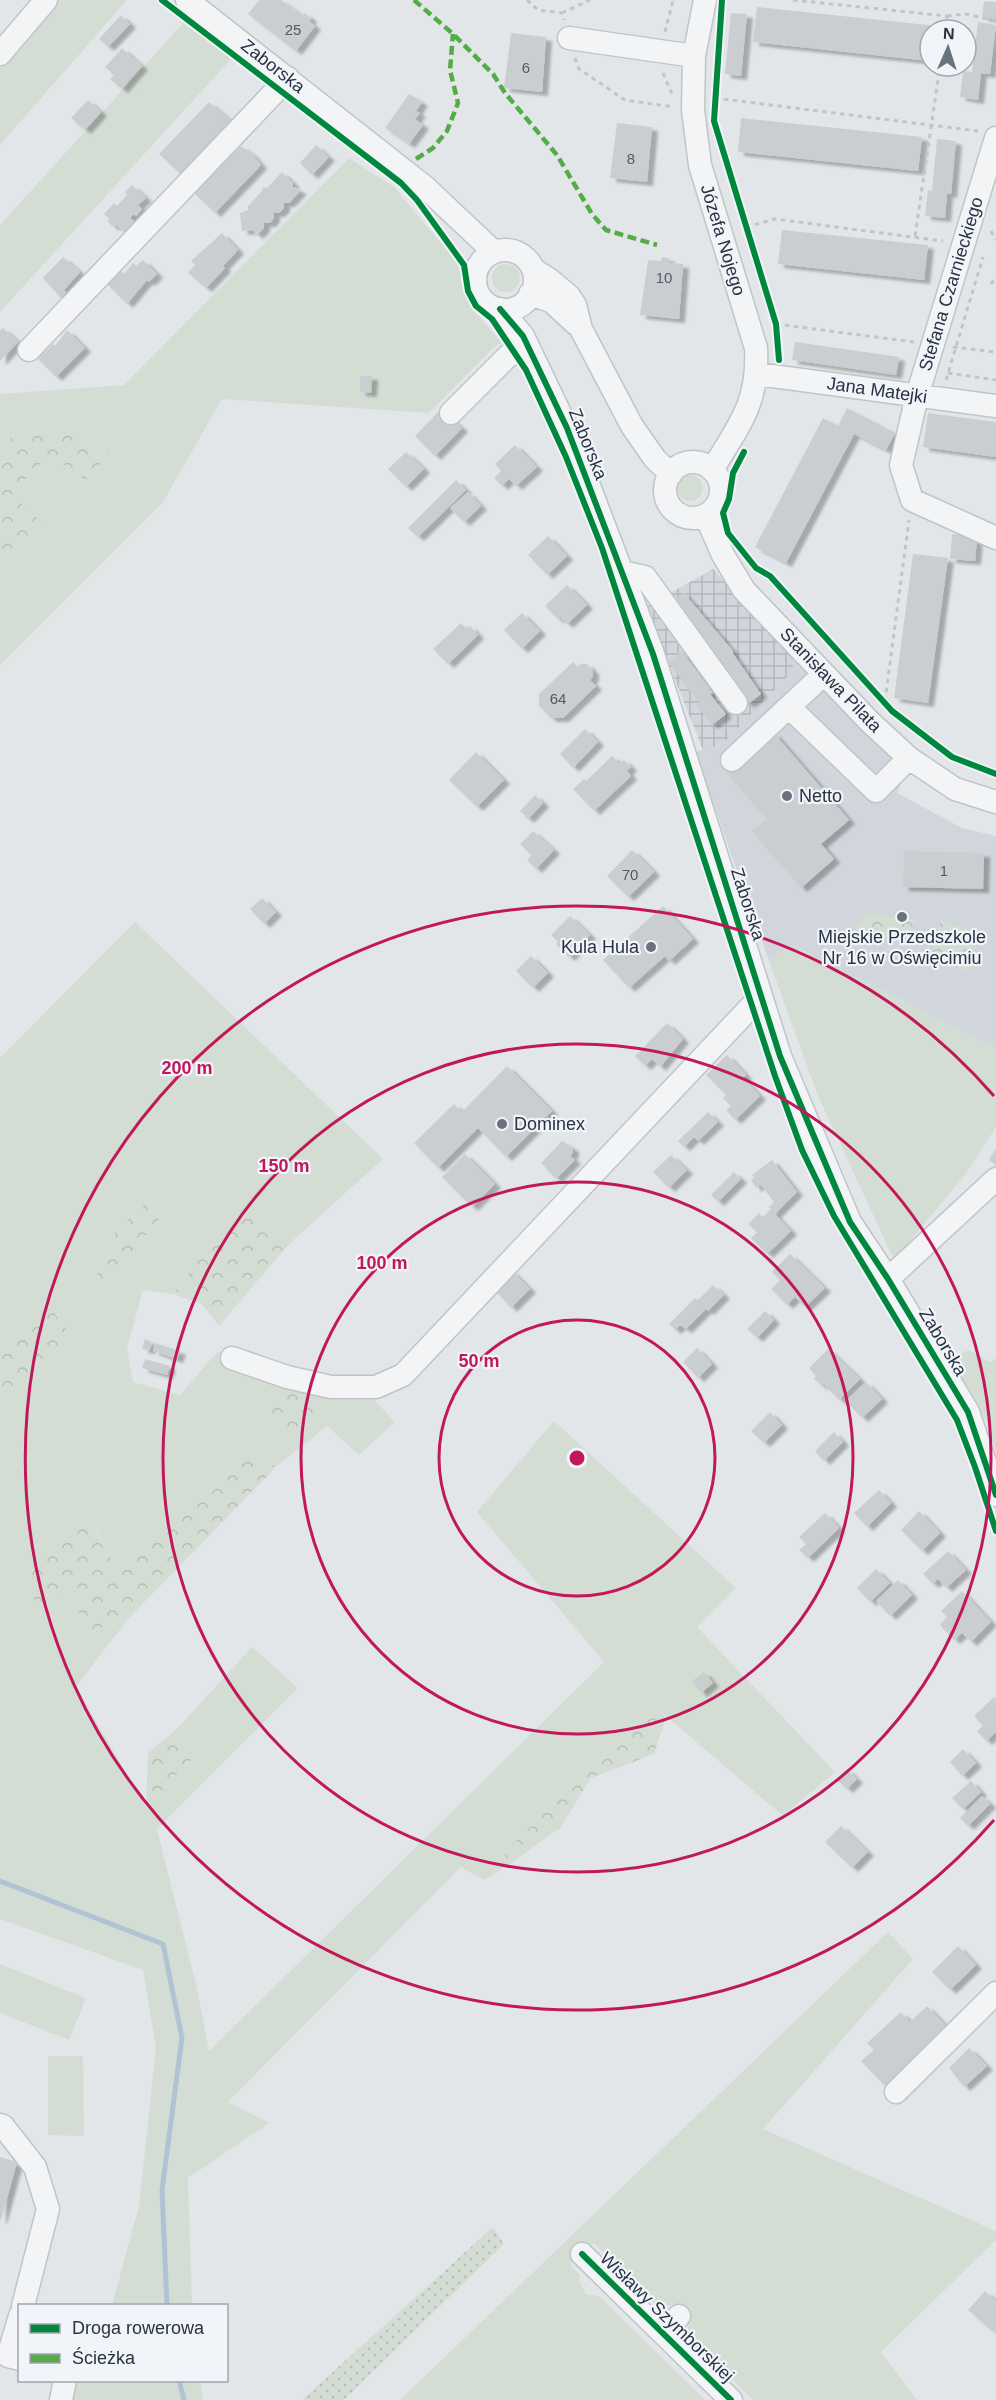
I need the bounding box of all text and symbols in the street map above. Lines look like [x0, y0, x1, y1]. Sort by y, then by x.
north arrow [918, 18, 978, 78]
house number: 25 [285, 21, 301, 38]
text: N [943, 25, 955, 42]
street label: Zaborska [237, 35, 309, 98]
house number: 6 [522, 59, 530, 76]
house number: 8 [627, 150, 635, 167]
street label: Józefa Nojego [697, 182, 749, 298]
street label: Stefana Czarnieckiego [915, 194, 987, 374]
house number: 10 [656, 269, 672, 286]
street label: Jana Matejki [826, 373, 928, 407]
street label: Zaborska [565, 405, 612, 483]
street label: Stanisława Pilata [776, 624, 886, 737]
house number: 64 [550, 690, 566, 707]
place label: Netto [799, 786, 842, 806]
marker: Netto [780, 789, 794, 803]
house number: 1 [940, 862, 948, 879]
street label: Zaborska [727, 865, 769, 944]
house number: 70 [622, 866, 638, 883]
marker: Miejskie Przedszkole Nr 16 w Oświęcimiu [895, 910, 909, 924]
place label: Miejskie Przedszkole Nr 16 w Oświęcimiu [818, 927, 986, 968]
place label: Kula Hula [561, 937, 640, 957]
marker: Kula Hula [644, 940, 658, 954]
text: 200 m [161, 1058, 213, 1078]
place label: Dominex [514, 1114, 585, 1134]
marker: Dominex [495, 1117, 509, 1131]
text: 150 m [258, 1156, 310, 1176]
text: 100 m [356, 1253, 408, 1273]
street label: Zaborska [915, 1305, 971, 1380]
text: 50 m [458, 1351, 500, 1371]
centre of rings [567, 1448, 587, 1468]
street label: Wisławy Szymborskiej [596, 2248, 738, 2386]
legend [18, 2304, 228, 2382]
text: Droga rowerowa [72, 2318, 205, 2338]
text: Ścieżka [72, 2347, 136, 2368]

